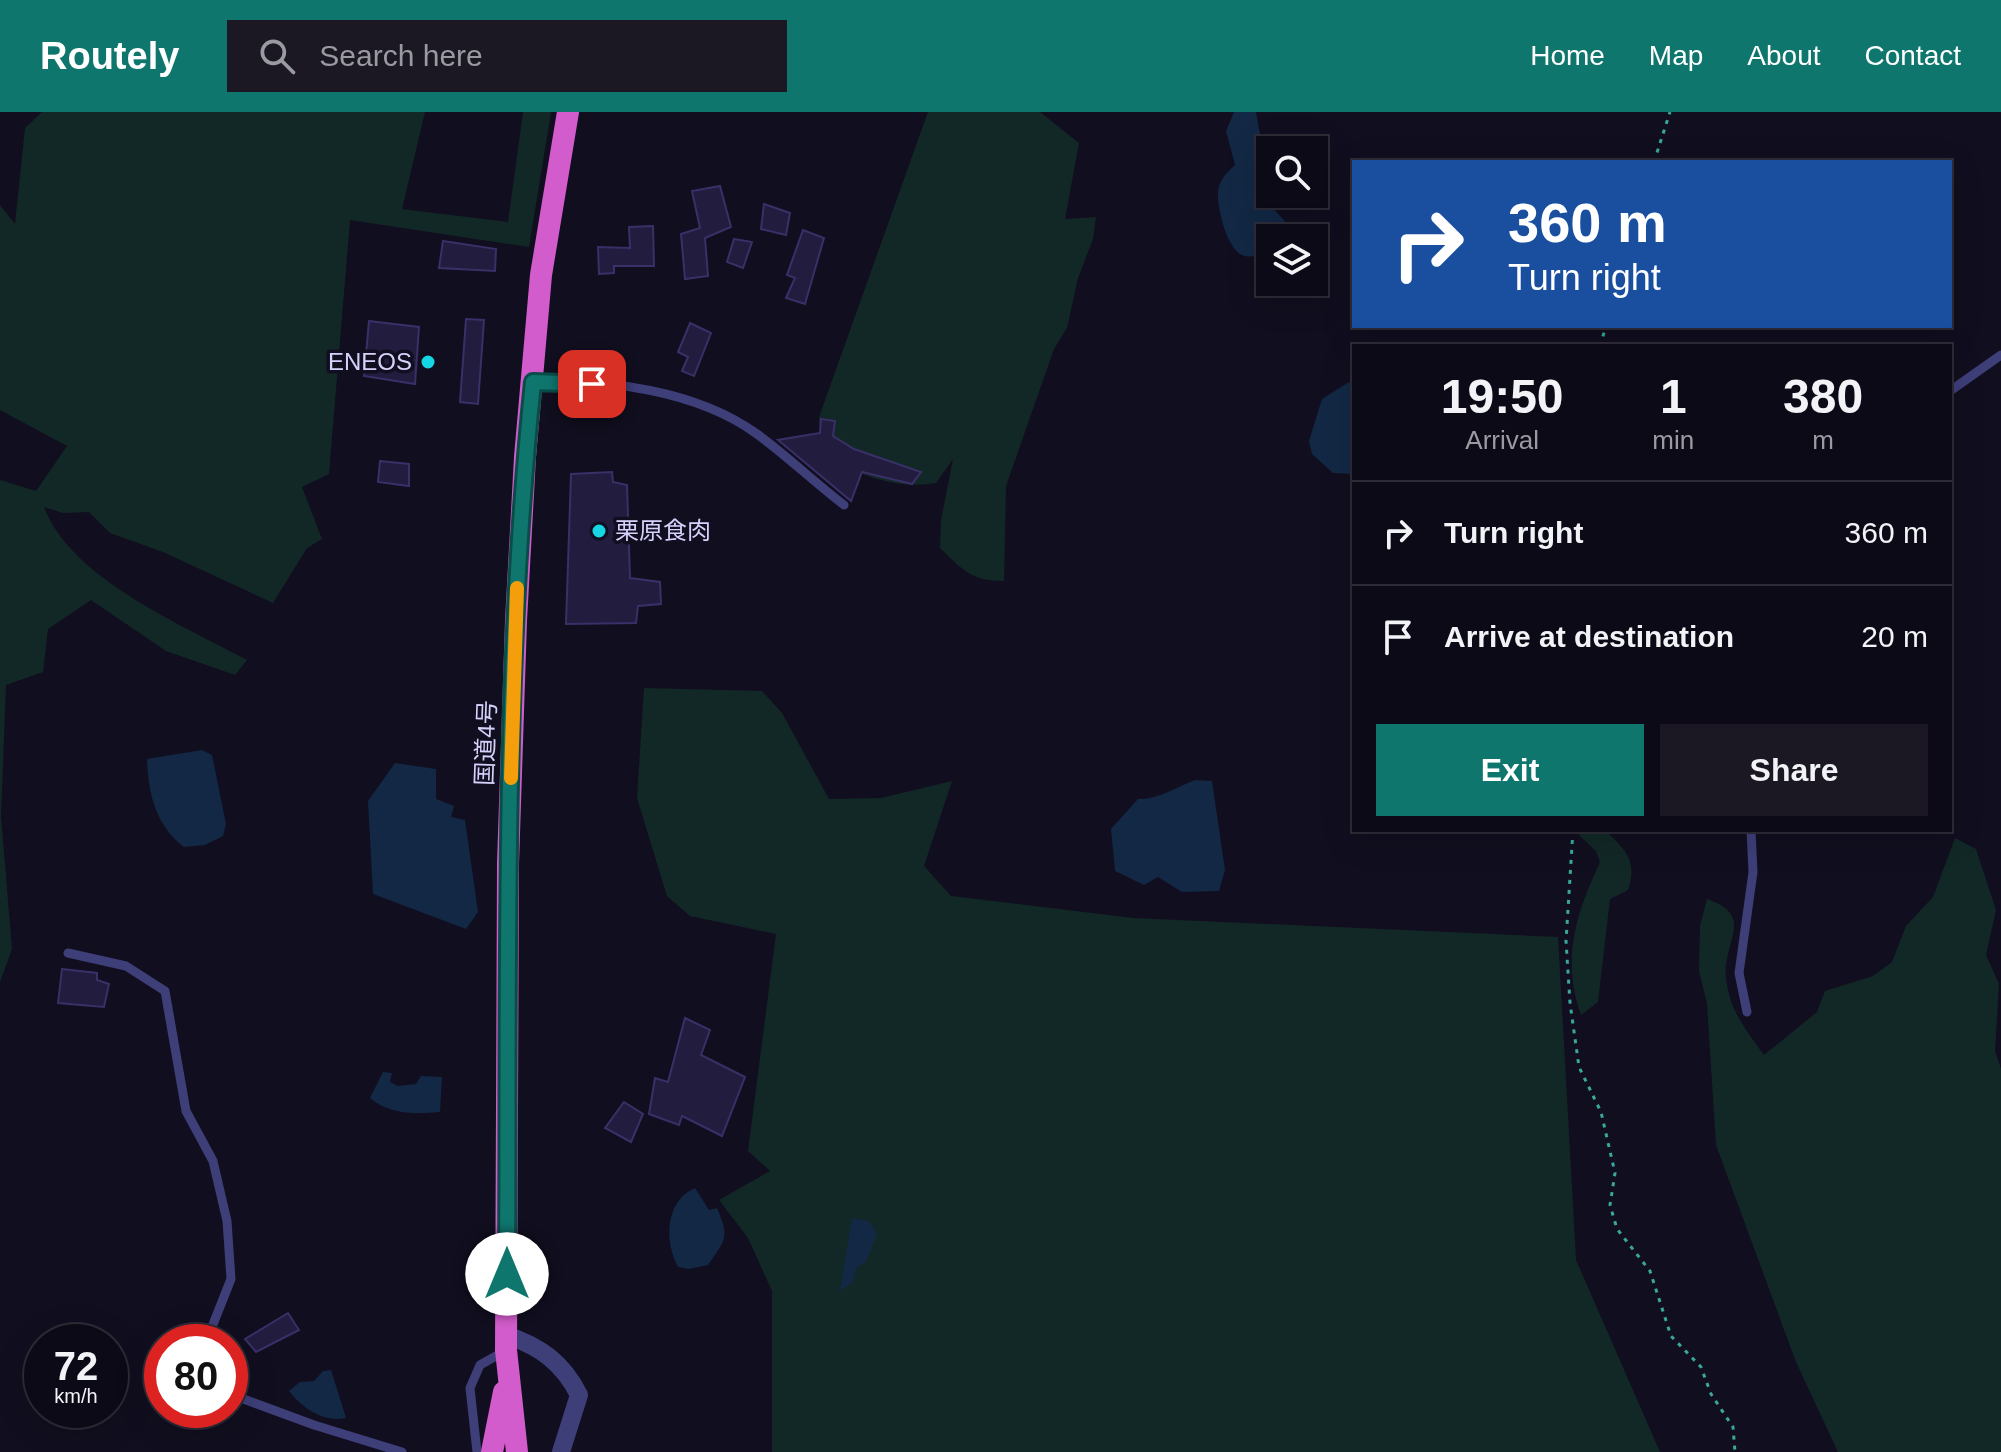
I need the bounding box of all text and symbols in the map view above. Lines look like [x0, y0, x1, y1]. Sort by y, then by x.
search box [227, 20, 787, 92]
icon: search [255, 34, 299, 78]
text: Routely [40, 35, 179, 77]
text: Search here [319, 39, 483, 72]
text: Home [1530, 40, 1605, 71]
text: Map [1649, 40, 1703, 71]
text: About [1747, 40, 1821, 71]
text: Contact [1865, 40, 1961, 71]
map controls [1256, 136, 1328, 296]
button: search [1256, 136, 1328, 208]
text: 360 m [1508, 191, 1667, 254]
icon: right [1376, 192, 1480, 296]
button: layers [1256, 224, 1328, 296]
text: Turn right [1508, 257, 1661, 298]
place label: ENEOS [328, 348, 412, 375]
pin [558, 350, 626, 418]
marker: ENEOS [419, 353, 437, 371]
icon: arrive [570, 362, 614, 406]
text: 19:50 [1441, 370, 1564, 423]
text: 1 [1660, 370, 1687, 423]
text: 380 [1783, 370, 1863, 423]
text: Arrival [1465, 425, 1539, 455]
text: min [1652, 425, 1694, 455]
text: m [1812, 425, 1834, 455]
icon: right [1376, 511, 1420, 555]
text: Turn right [1444, 516, 1583, 549]
text: 360 m [1845, 516, 1928, 549]
place label: 栗原食肉 [615, 517, 711, 544]
marker: 栗原食肉 [590, 522, 608, 540]
icon: arrive [1376, 615, 1420, 659]
text: Arrive at destination [1444, 620, 1734, 653]
text: 20 m [1861, 620, 1928, 653]
street label: 国道4号 [471, 700, 500, 786]
button: Exit [1376, 724, 1644, 816]
button: Share [1660, 724, 1928, 816]
position arrow [465, 1232, 549, 1316]
speed limit sign: 80 [144, 1324, 248, 1428]
text: 72 [54, 1344, 98, 1388]
text: km/h [54, 1385, 98, 1407]

